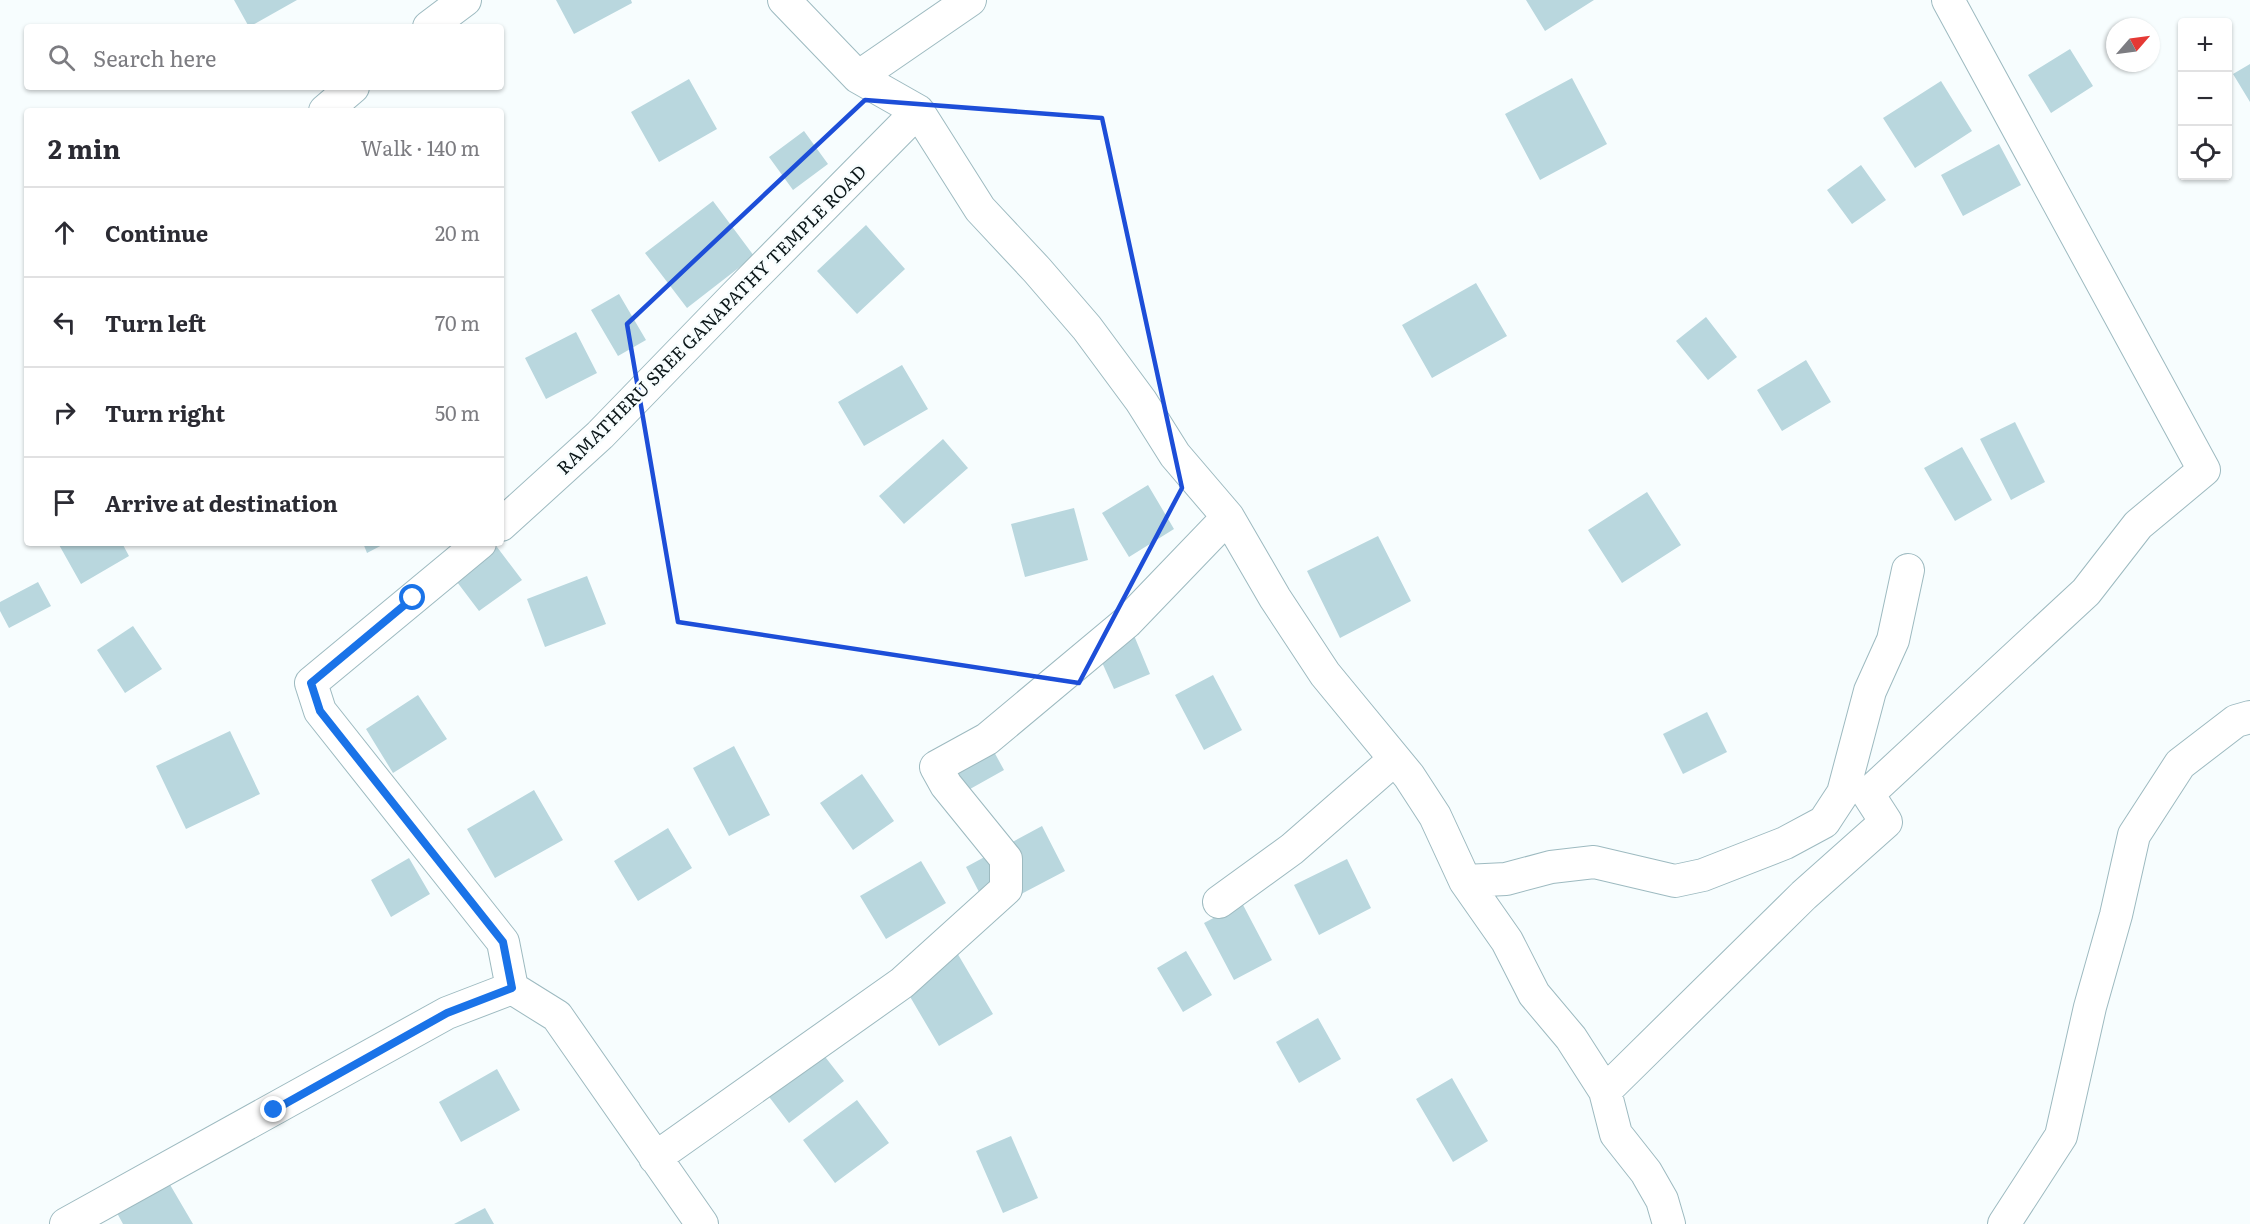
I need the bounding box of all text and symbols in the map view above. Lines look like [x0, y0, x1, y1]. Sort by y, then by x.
north arrow [2106, 18, 2160, 72]
map controls [2178, 18, 2232, 180]
button: + [2178, 18, 2232, 72]
search box [24, 24, 504, 90]
icon: search [45, 41, 78, 74]
text: Search here [93, 41, 216, 74]
button: − [2178, 72, 2232, 126]
button: locate [2178, 126, 2232, 180]
text: 2 min [48, 128, 121, 167]
text: Walk · 140 m [361, 132, 480, 162]
street label: RAMATHERU SREE GANAPATHY TEMPLE ROAD [550, 158, 872, 480]
icon: ahead [48, 216, 81, 249]
text: Continue [105, 216, 208, 249]
text: 20 m [435, 217, 480, 247]
icon: left [48, 306, 81, 339]
text: Turn left [105, 306, 206, 339]
text: 70 m [435, 307, 480, 337]
icon: right [48, 396, 81, 429]
text: Turn right [105, 396, 225, 429]
text: 50 m [435, 397, 480, 427]
icon: arrive [48, 486, 81, 519]
text: Arrive at destination [105, 486, 338, 519]
route start [399, 584, 425, 610]
route end [260, 1096, 286, 1122]

